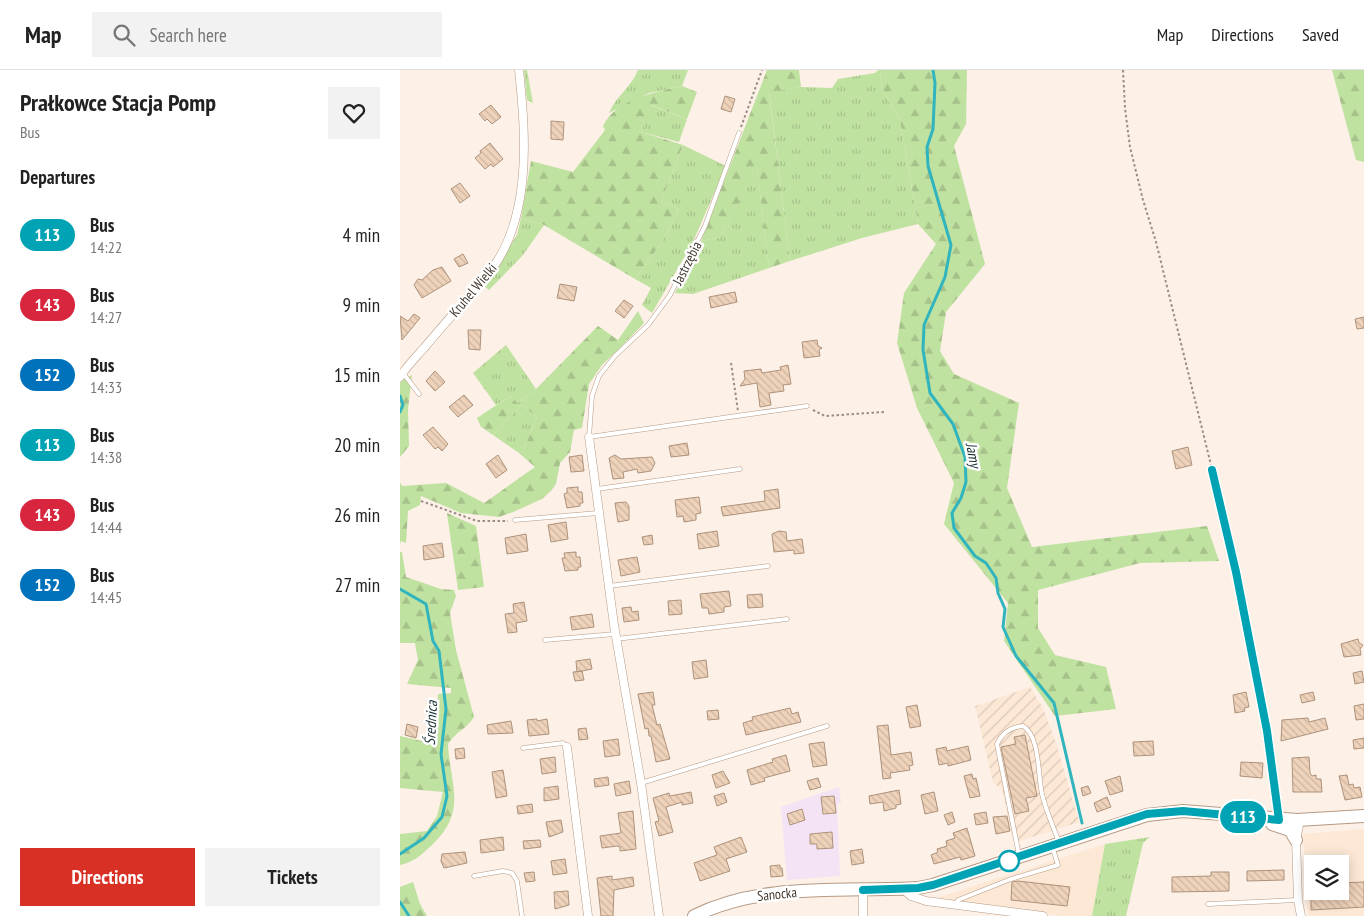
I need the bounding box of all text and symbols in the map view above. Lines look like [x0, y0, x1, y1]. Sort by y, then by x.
search box [92, 12, 442, 57]
text: Map [25, 19, 62, 50]
icon: search [110, 21, 138, 49]
text: Search here [150, 23, 227, 47]
text: Map [1157, 23, 1183, 46]
text: Directions [1211, 23, 1274, 46]
text: Saved [1302, 23, 1339, 46]
text: Prałkowce Stacja Pomp [20, 87, 216, 118]
button: heart [328, 87, 380, 139]
text: Bus [20, 122, 40, 142]
text: Departures [20, 165, 95, 189]
text: Bus [90, 213, 114, 237]
text: 113 [35, 223, 60, 246]
text: 4 min [343, 223, 380, 247]
text: 14:22 [90, 237, 122, 257]
street label: Jastrzębia [668, 238, 706, 289]
street label: Kruhel Wielki [445, 260, 501, 320]
text: Bus [90, 283, 114, 307]
text: 143 [35, 293, 60, 316]
text: 9 min [343, 293, 380, 317]
text: 14:27 [90, 307, 122, 327]
text: Bus [90, 353, 114, 377]
text: 152 [35, 363, 60, 386]
text: 15 min [334, 363, 380, 387]
text: 14:33 [90, 377, 122, 397]
text: Bus [90, 423, 114, 447]
text: 113 [35, 433, 60, 456]
text: 20 min [334, 433, 380, 457]
water label: Jamy [962, 440, 986, 471]
text: 14:38 [90, 447, 122, 467]
text: Bus [90, 493, 114, 517]
text: 143 [35, 503, 60, 526]
text: 26 min [334, 503, 380, 527]
text: 14:44 [90, 517, 122, 537]
text: Bus [90, 563, 114, 587]
text: 152 [35, 573, 60, 596]
text: 27 min [335, 573, 380, 597]
text: 14:45 [90, 587, 122, 607]
water label: Średnica [420, 699, 441, 746]
line badge: 113 [1214, 801, 1272, 833]
text: 113 [1230, 805, 1256, 828]
button: Directions [20, 848, 195, 906]
button: Tickets [205, 848, 380, 906]
unlabelled marker [998, 850, 1020, 872]
map controls [1304, 855, 1349, 900]
button: layers [1304, 855, 1349, 900]
street label: Sanocka [756, 883, 798, 905]

